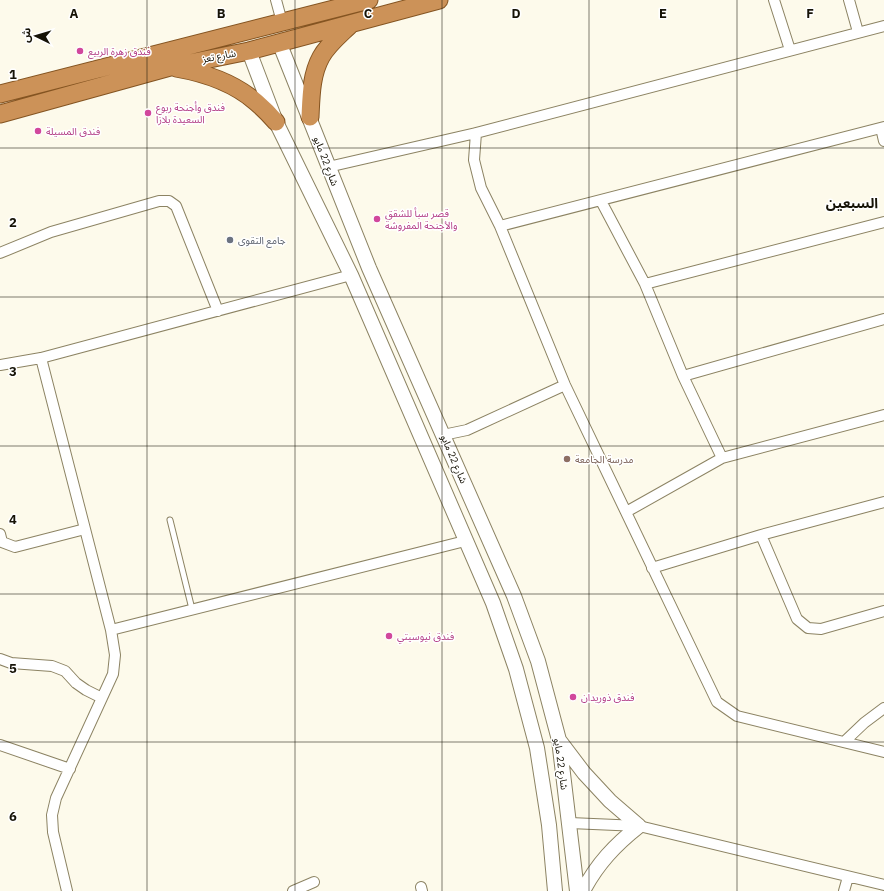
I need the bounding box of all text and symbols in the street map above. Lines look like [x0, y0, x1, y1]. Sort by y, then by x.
text: A [70, 5, 79, 22]
text: B [217, 5, 226, 22]
text: C [364, 5, 373, 22]
text: D [511, 5, 521, 22]
text: E [659, 5, 667, 22]
text: F [806, 5, 814, 22]
north arrow [16, 16, 56, 56]
text: ش [18, 27, 34, 43]
place label: فندق زهرة الربيع [88, 45, 151, 59]
marker: فندق زهرة الربيع [75, 46, 85, 56]
street label: شارع تعز [200, 46, 237, 67]
text: 1 [9, 66, 17, 83]
place label: فندق وأجنحة ربوع السعيدة بلازا [156, 101, 225, 126]
marker: فندق وأجنحة ربوع السعيدة بلازا [143, 108, 153, 118]
place label: فندق المسيلة [46, 125, 101, 138]
marker: فندق المسيلة [33, 126, 43, 136]
street label: شارع 22 مايو [310, 134, 341, 188]
district label: السبعين [826, 194, 878, 212]
place label: قصر سبأ للشقق والأجنحة المفروشة [385, 207, 457, 232]
text: 2 [9, 214, 17, 231]
marker: قصر سبأ للشقق والأجنحة المفروشة [372, 214, 382, 224]
place label: جامع التقوى [238, 234, 286, 248]
marker: جامع التقوى [225, 235, 235, 245]
text: 3 [9, 363, 17, 380]
street label: شارع 22 مايو [437, 432, 470, 486]
place label: مدرسة الجامعة [575, 453, 634, 466]
marker: مدرسة الجامعة [562, 454, 572, 464]
text: 4 [9, 511, 17, 528]
place label: فندق نيوسيتي [397, 630, 455, 644]
marker: فندق نيوسيتي [384, 631, 394, 641]
text: 5 [9, 660, 17, 677]
place label: فندق ذوريدان [581, 691, 635, 704]
marker: فندق ذوريدان [568, 692, 578, 702]
street label: شارع 22 مايو [550, 737, 571, 791]
text: 6 [9, 808, 17, 825]

